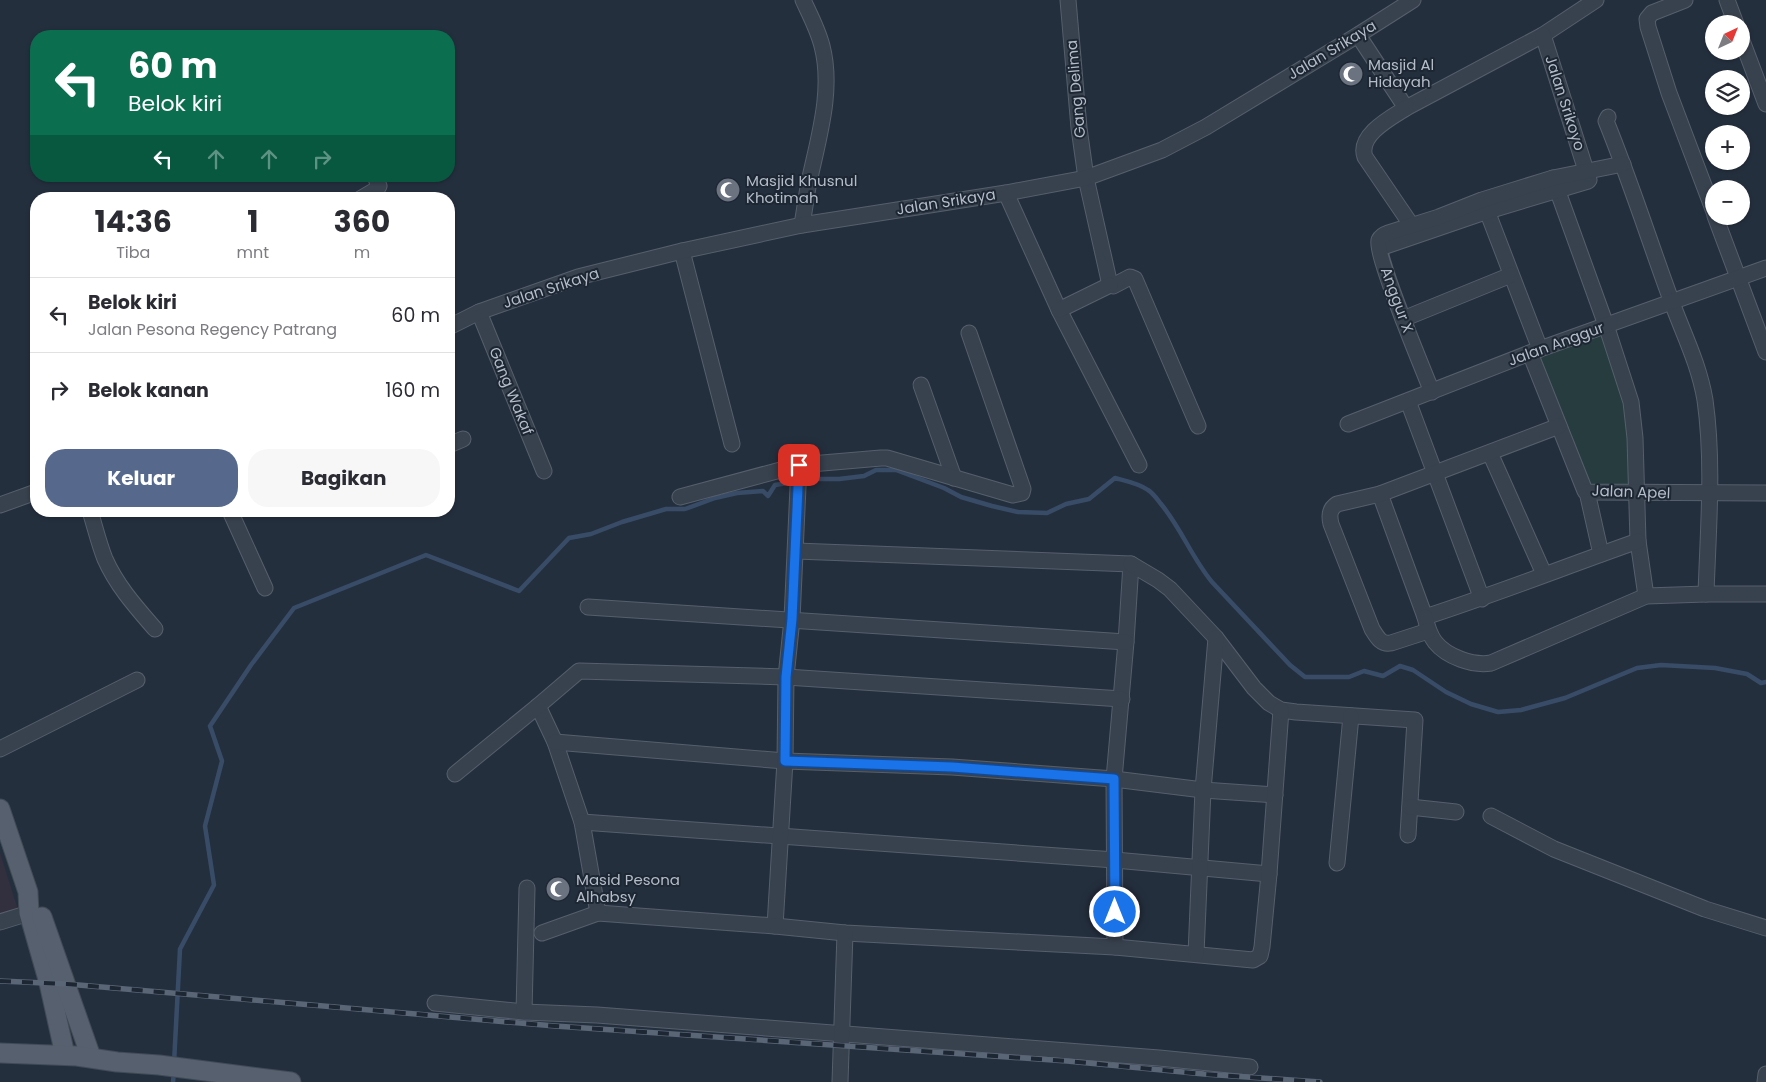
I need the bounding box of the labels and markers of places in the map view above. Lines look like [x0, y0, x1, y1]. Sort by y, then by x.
place label: Masjid Al Hidayah [1368, 54, 1434, 92]
mosque icon: Masjid Al Hidayah [1338, 61, 1364, 87]
place label: Masjid Khusnul Khotimah [746, 170, 857, 208]
mosque icon: Masjid Khusnul Khotimah [715, 177, 741, 203]
pin [778, 444, 820, 486]
place label: Masid Pesona Alhabsy [576, 869, 680, 907]
mosque icon: Masid Pesona Alhabsy [545, 876, 571, 902]

